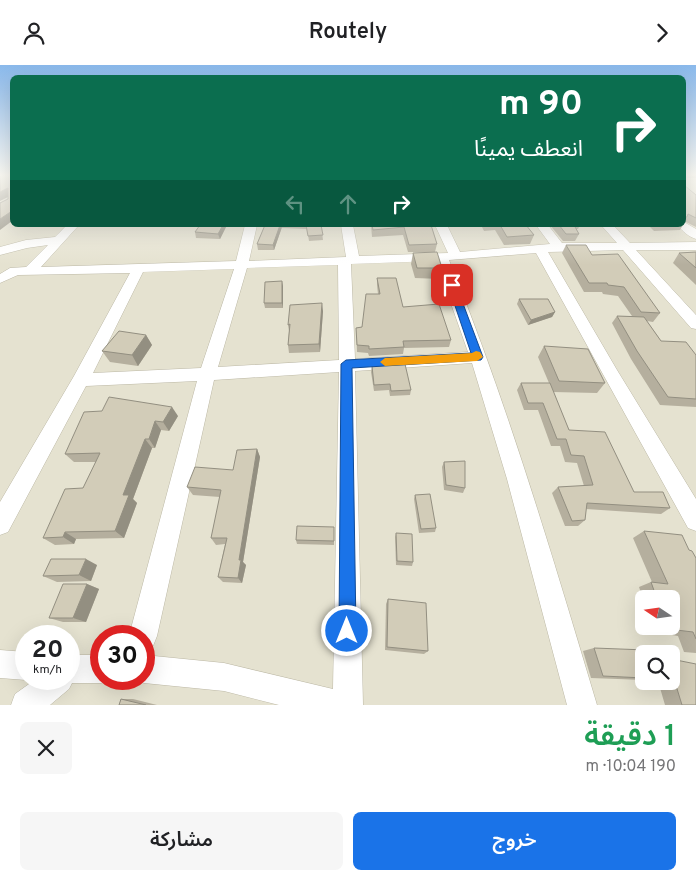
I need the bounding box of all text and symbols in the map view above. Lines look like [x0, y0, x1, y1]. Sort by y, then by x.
icon: person [20, 19, 48, 47]
text: Routely [309, 19, 387, 46]
icon: forward [648, 19, 676, 47]
text: 90 m [499, 83, 583, 127]
icon: right [601, 95, 666, 160]
text: انعطف يمينًا [474, 137, 583, 164]
icon: left [281, 190, 309, 218]
icon: ahead [334, 190, 362, 218]
icon: right [387, 190, 415, 218]
pin [431, 264, 473, 306]
icon: arrive [438, 271, 466, 299]
north arrow [635, 590, 680, 635]
map controls [635, 590, 680, 690]
position arrow [320, 604, 372, 656]
speed limit sign: 30 [90, 625, 155, 690]
text: 20 [32, 635, 63, 667]
button: search [635, 645, 680, 690]
text: km/h [33, 662, 62, 678]
text: 1 دقيقة [584, 719, 676, 756]
button: close [20, 722, 72, 774]
text: 190 m · 10:04 [585, 757, 676, 777]
button: مشاركة [20, 812, 343, 870]
button: خروج [353, 812, 676, 870]

